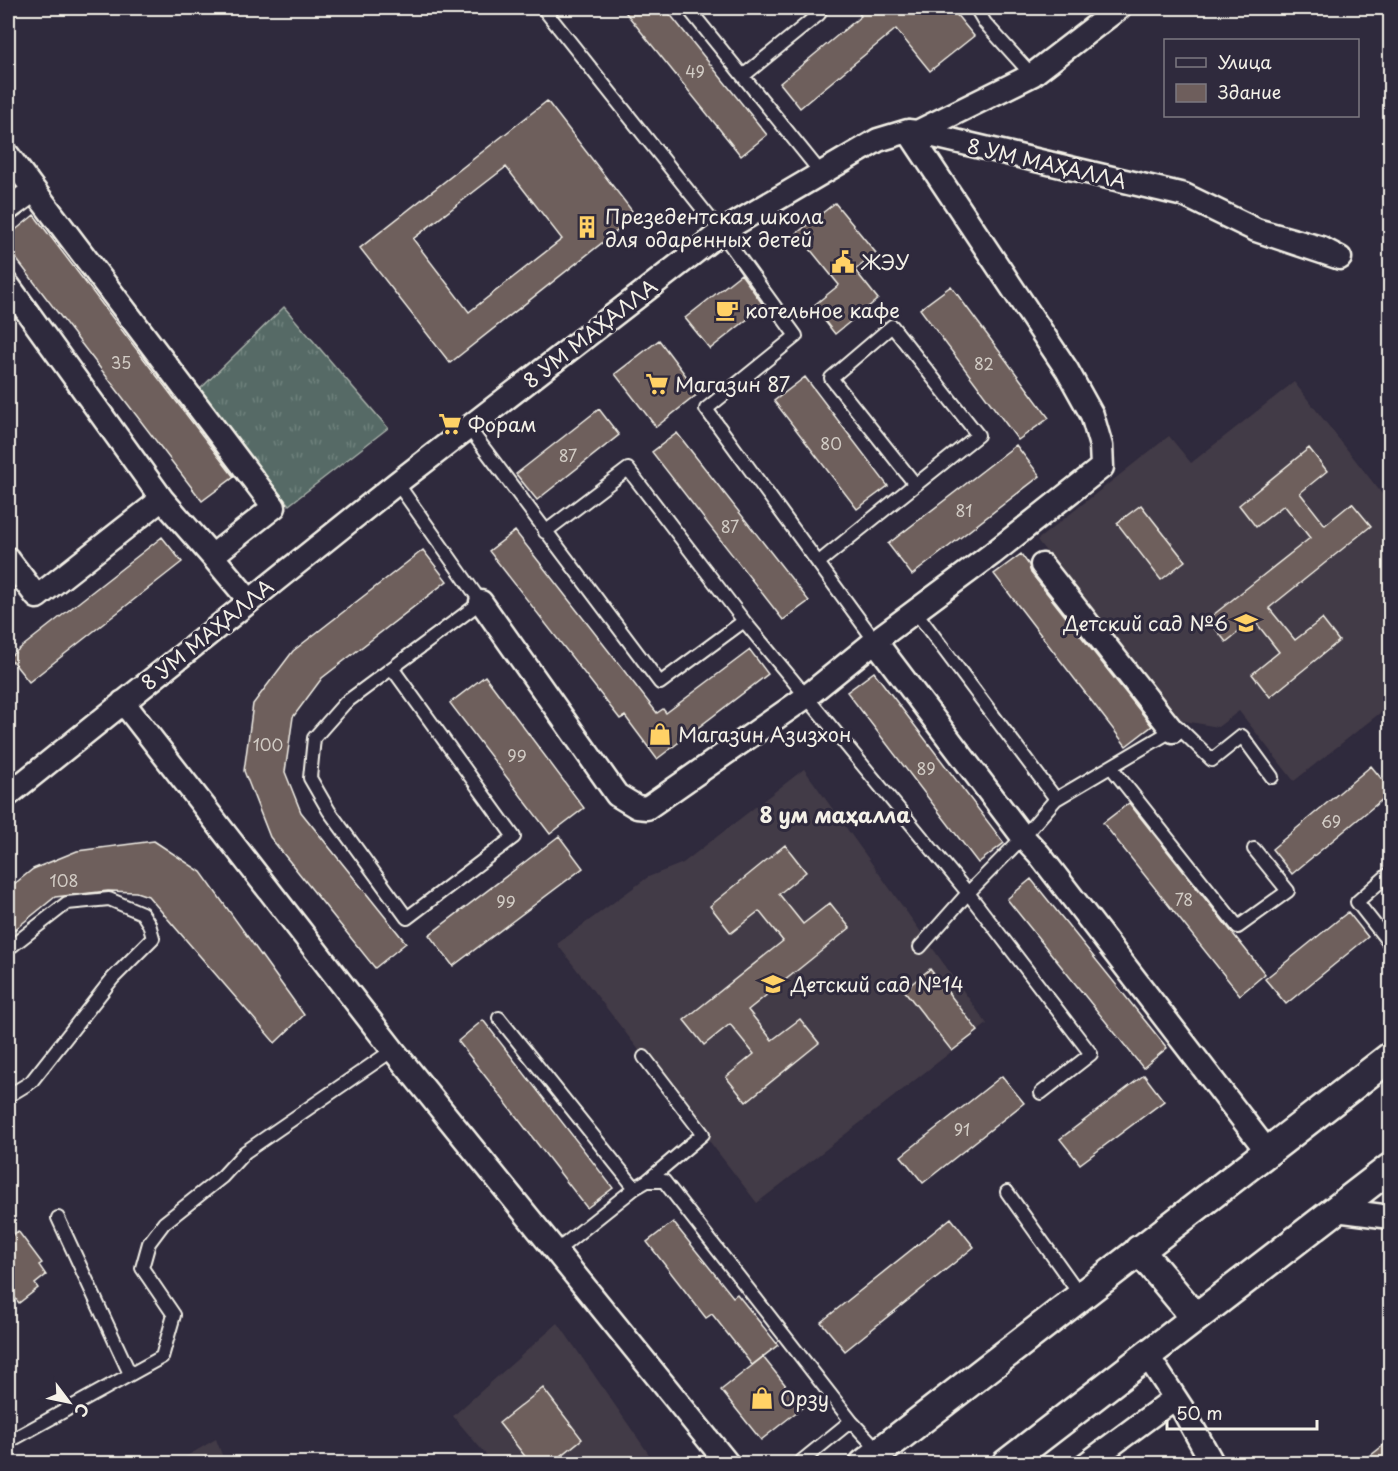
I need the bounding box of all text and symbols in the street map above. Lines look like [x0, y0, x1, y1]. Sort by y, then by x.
legend [1164, 39, 1359, 117]
text: Улица [1218, 48, 1272, 75]
house number: 49 [685, 59, 705, 83]
text: Здание [1218, 78, 1281, 105]
street label: 8 УМ МАҲАЛЛА [964, 130, 1130, 196]
place label: Презедентская школа для одаренных детей [605, 201, 824, 254]
building icon: Презедентская школа для одаренных детей [574, 214, 600, 240]
place label: ЖЭУ [860, 247, 909, 277]
public building icon: ЖЭУ [830, 249, 856, 275]
street label: 8 УМ МАҲАЛЛА [517, 271, 663, 395]
place label: котельное кафе [745, 295, 900, 325]
cafe icon: котельное кафе [714, 297, 740, 323]
house number: 35 [111, 350, 131, 374]
house number: 82 [974, 351, 994, 375]
place label: Магазин 87 [675, 369, 790, 399]
supermarket icon: Магазин 87 [644, 371, 670, 397]
place label: Форам [468, 409, 537, 439]
supermarket icon: Форам [437, 411, 463, 437]
house number: 80 [820, 431, 842, 455]
house number: 87 [559, 443, 577, 467]
house number: 81 [955, 498, 973, 522]
house number: 87 [721, 514, 739, 538]
street label: 8 УМ МАҲАЛЛА [134, 571, 280, 697]
place label: Детский сад №6 [1062, 608, 1228, 638]
school or university icon: Детский сад №6 [1233, 610, 1259, 636]
place label: Магазин Азизхон [678, 719, 851, 749]
shop icon: Магазин Азизхон [647, 721, 673, 747]
house number: 100 [253, 732, 283, 756]
house number: 99 [507, 743, 527, 767]
house number: 89 [916, 756, 936, 780]
district label: 8 ум маҳалла [760, 798, 910, 830]
house number: 69 [1321, 809, 1341, 833]
house number: 108 [50, 868, 78, 892]
house number: 78 [1175, 887, 1193, 911]
house number: 99 [496, 889, 516, 913]
place label: Детский сад №14 [790, 969, 964, 999]
school or university icon: Детский сад №14 [760, 971, 786, 997]
house number: 91 [954, 1117, 970, 1141]
north arrow [39, 1372, 99, 1432]
place label: Орзу [780, 1383, 829, 1413]
shop icon: Орзу [749, 1385, 775, 1411]
scale bar [1167, 1393, 1317, 1431]
text: С [69, 1399, 96, 1422]
text: 50 m [1176, 1399, 1223, 1426]

